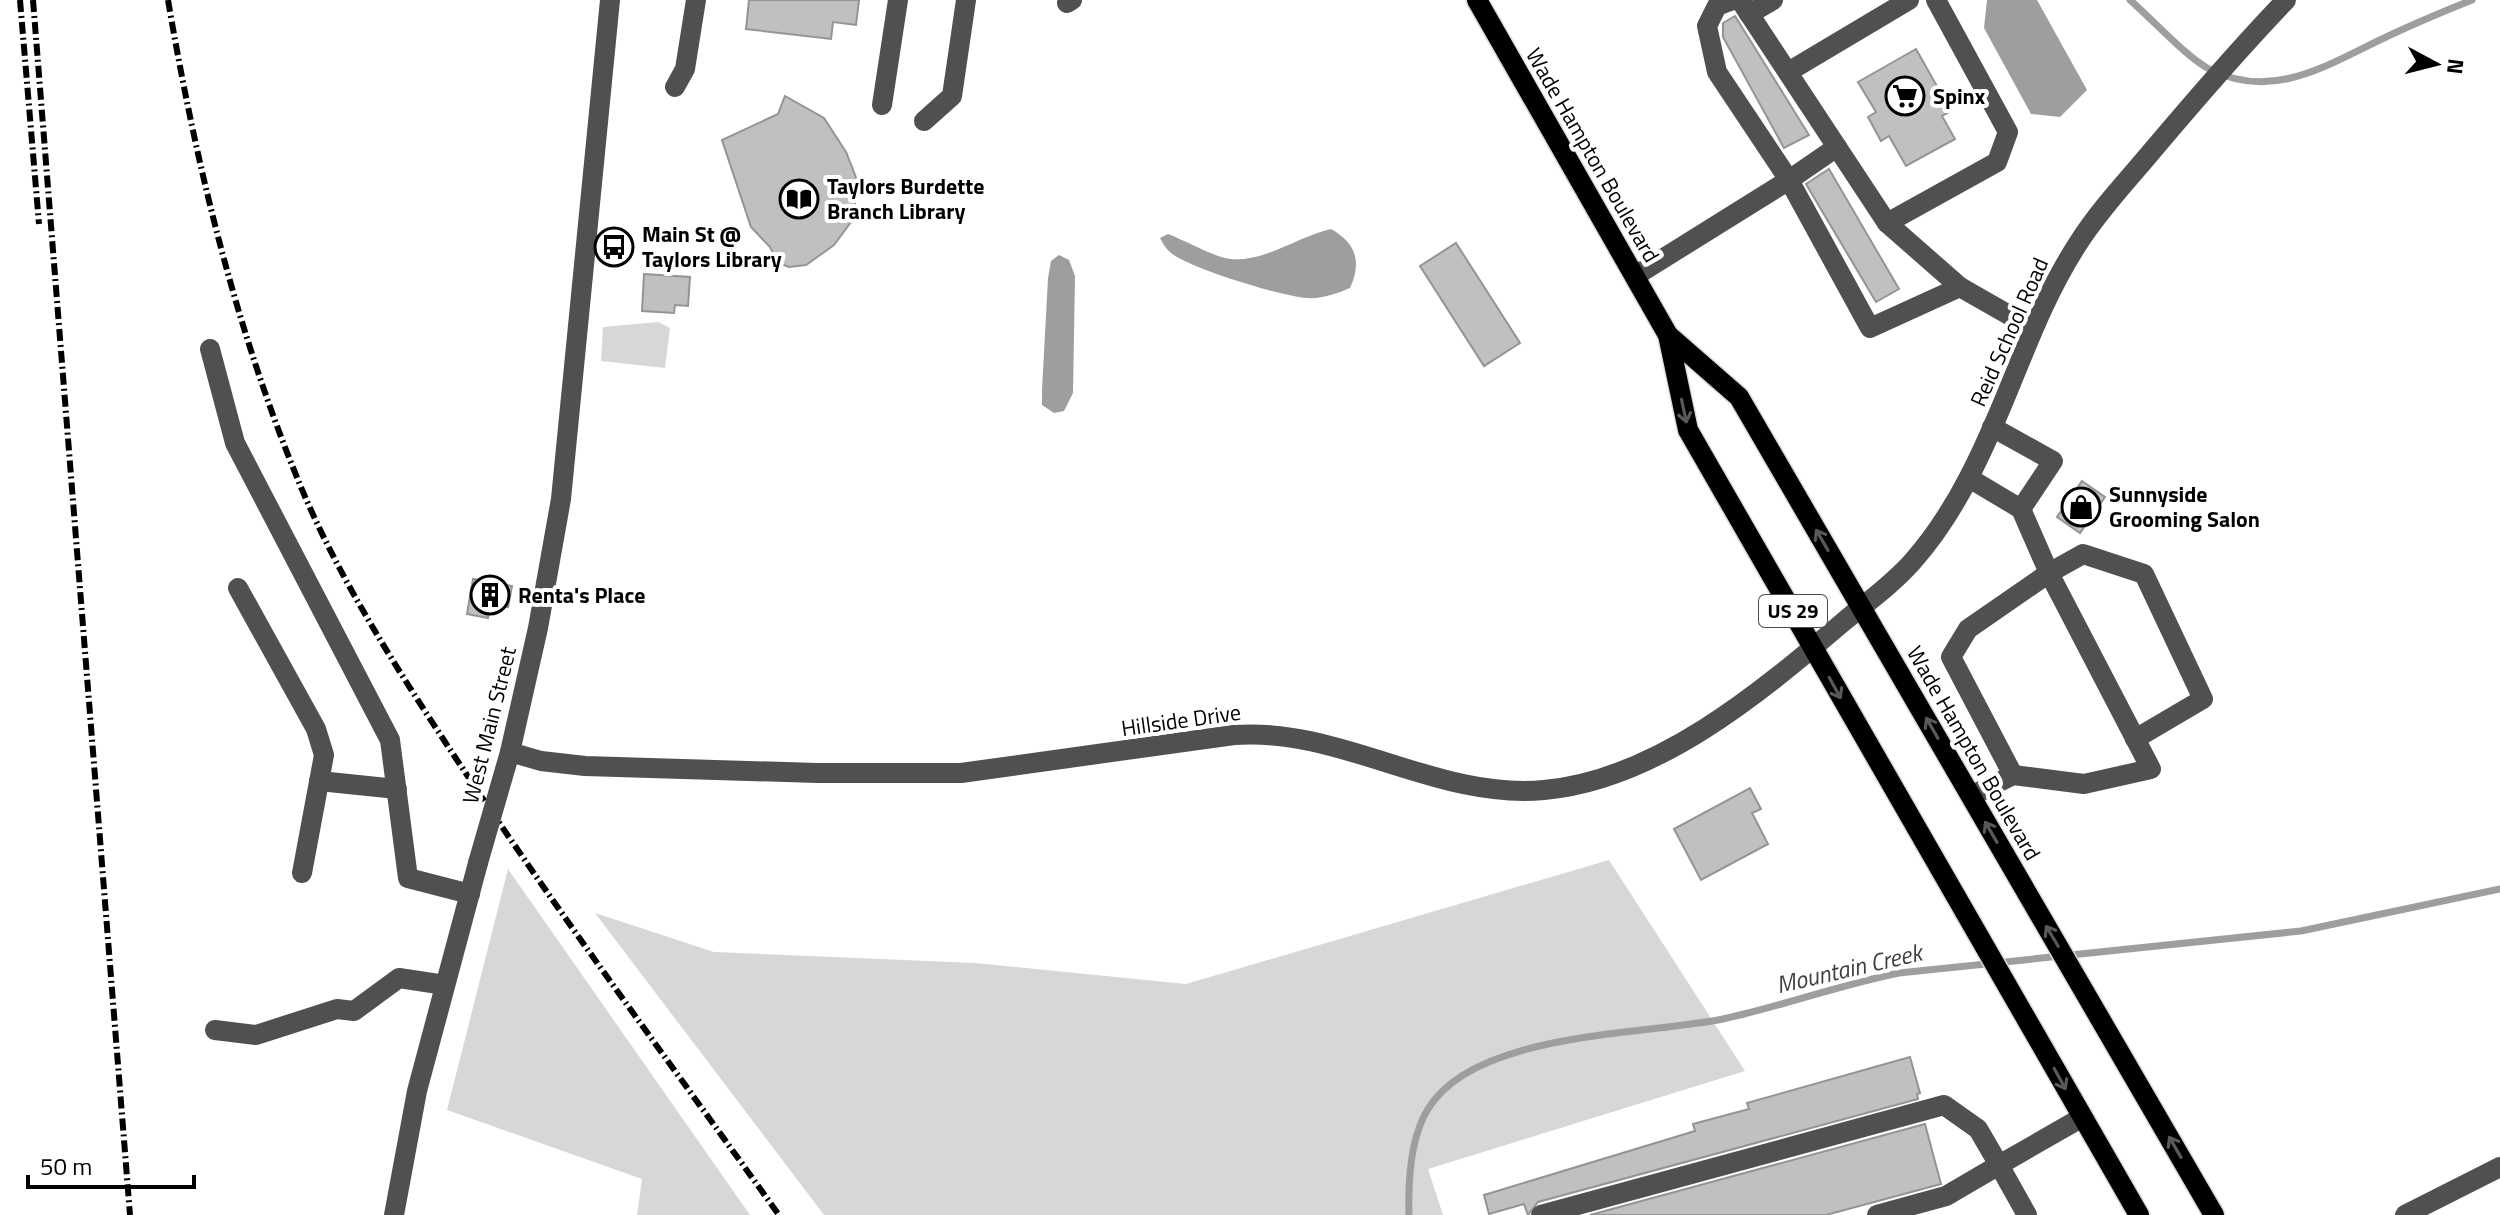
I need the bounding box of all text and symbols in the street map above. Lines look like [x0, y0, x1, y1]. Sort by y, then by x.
north arrow [2396, 24, 2476, 104]
street label: Wade Hampton Boulevard [1518, 41, 1668, 269]
text: N [2438, 57, 2474, 76]
supermarket icon: Spinx [1884, 75, 1926, 117]
place label: Spinx [1933, 79, 1986, 113]
place label: Taylors Burdette Branch Library [827, 169, 984, 228]
library icon: Taylors Burdette Branch Library [778, 178, 820, 220]
place label: Main St @ Taylors Library [642, 217, 782, 276]
bus stop icon: Main St @ Taylors Library [593, 226, 635, 268]
street label: Reid School Road [1961, 252, 2057, 412]
one-way arrow [1677, 398, 1692, 423]
place label: Sunnyside Grooming Salon [2109, 477, 2260, 536]
shop icon: Sunnyside Grooming Salon [2060, 486, 2102, 528]
one-way arrow [1814, 528, 1829, 552]
building icon: Renta's Place [469, 574, 511, 616]
place label: Renta's Place [518, 578, 645, 612]
road number: US 29 [1759, 595, 1827, 627]
street label: Wade Hampton Boulevard [1899, 639, 2049, 867]
street label: West Main Street [453, 643, 525, 807]
one-way arrow [1828, 675, 1843, 699]
street label: Hillside Drive [1119, 695, 1243, 745]
one-way arrow [1924, 717, 1940, 740]
one-way arrow [1983, 821, 1999, 844]
one-way arrow [2044, 925, 2060, 948]
water label: Mountain Creek [1772, 933, 1928, 1002]
one-way arrow [2052, 1067, 2068, 1090]
one-way arrow [2167, 1136, 2183, 1159]
scale bar [28, 1139, 194, 1189]
text: 50 m [40, 1148, 92, 1184]

